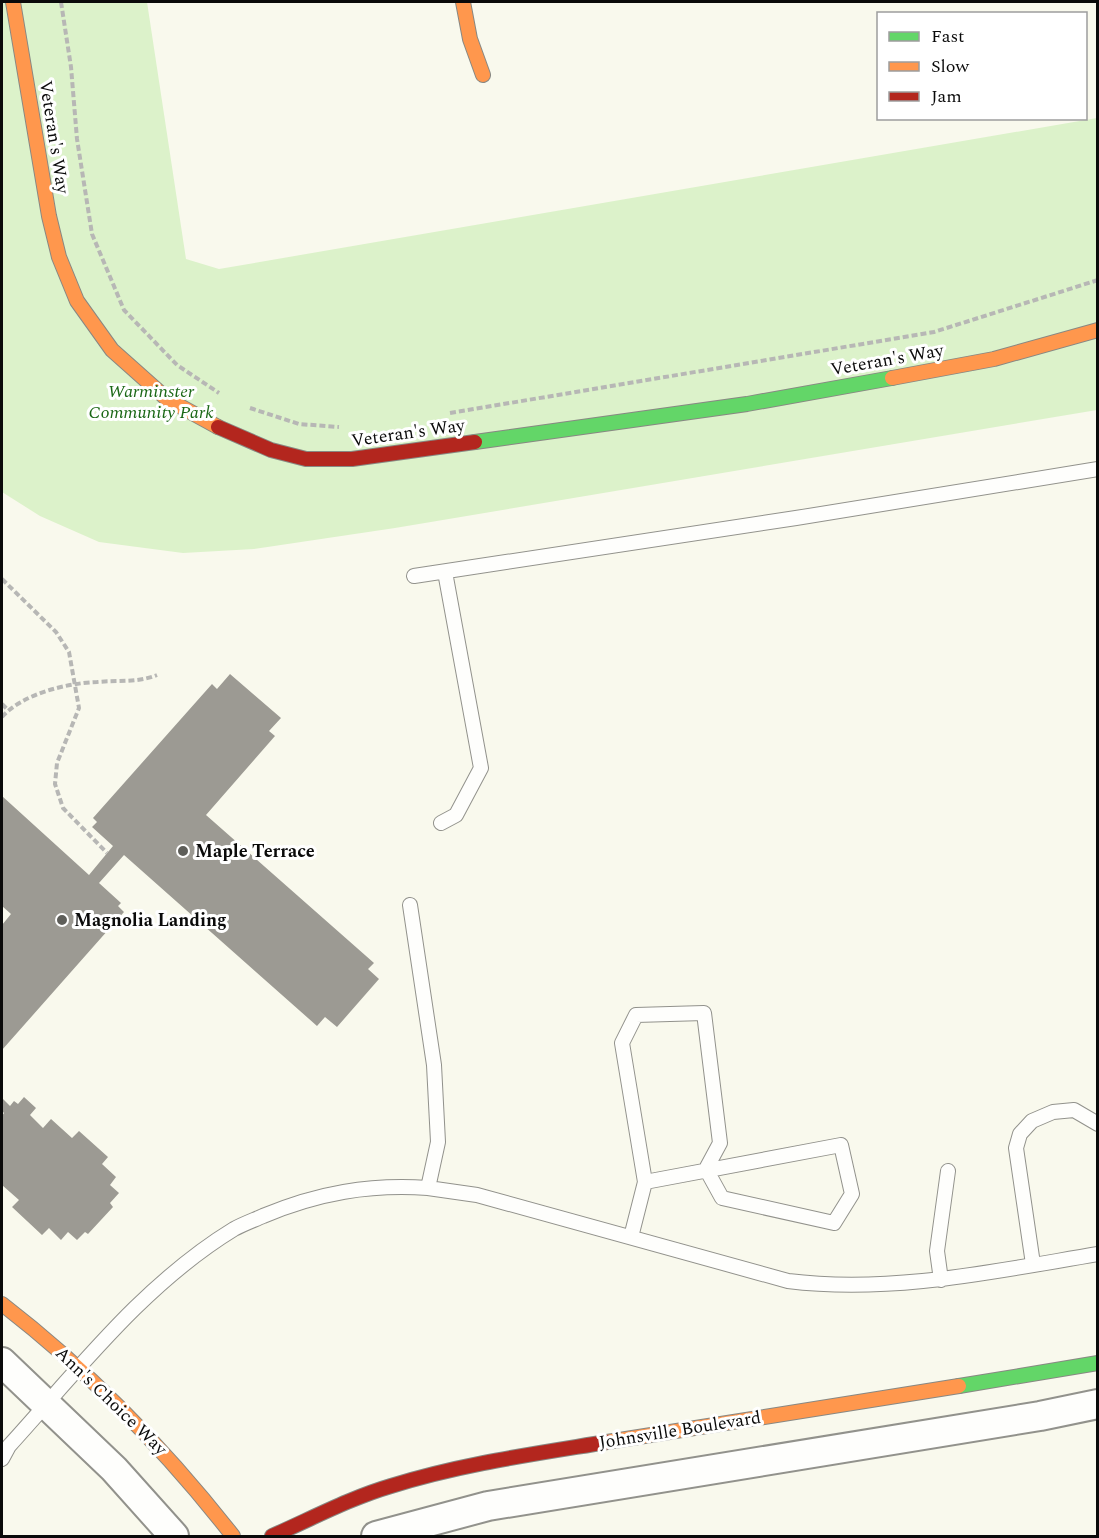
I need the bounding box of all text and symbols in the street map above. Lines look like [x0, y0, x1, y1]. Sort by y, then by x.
legend [877, 12, 1087, 120]
text: Fast [931, 23, 964, 50]
text: Slow [931, 53, 970, 80]
street label: Veteran's Way [32, 78, 76, 197]
text: Jam [931, 83, 962, 110]
street label: Veteran's Way [828, 337, 947, 383]
park label: Warminster Community Park [88, 378, 214, 426]
street label: Veteran's Way [350, 411, 468, 454]
place label: Maple Terrace [195, 838, 315, 865]
marker: Maple Terrace [176, 844, 190, 858]
place label: Magnolia Landing [74, 907, 227, 934]
marker: Magnolia Landing [55, 913, 69, 927]
street label: Ann's Choice Way [49, 1340, 174, 1463]
street label: Johnsville Boulevard [597, 1404, 763, 1456]

